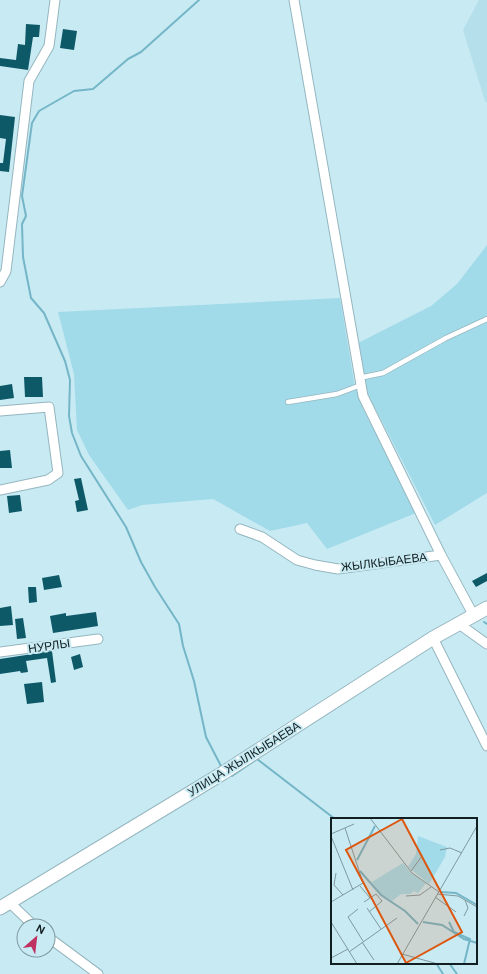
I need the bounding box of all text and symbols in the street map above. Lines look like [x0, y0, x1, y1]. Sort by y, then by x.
street label: ЖЫЛКЫБАЕВА [340, 549, 428, 575]
street label: НУРЛЫ [27, 635, 71, 657]
street label: УЛИЦА ЖЫЛКЫБАЕВА [185, 718, 303, 800]
inset map [331, 818, 477, 964]
north arrow [16, 918, 56, 958]
text: N [34, 921, 48, 937]

